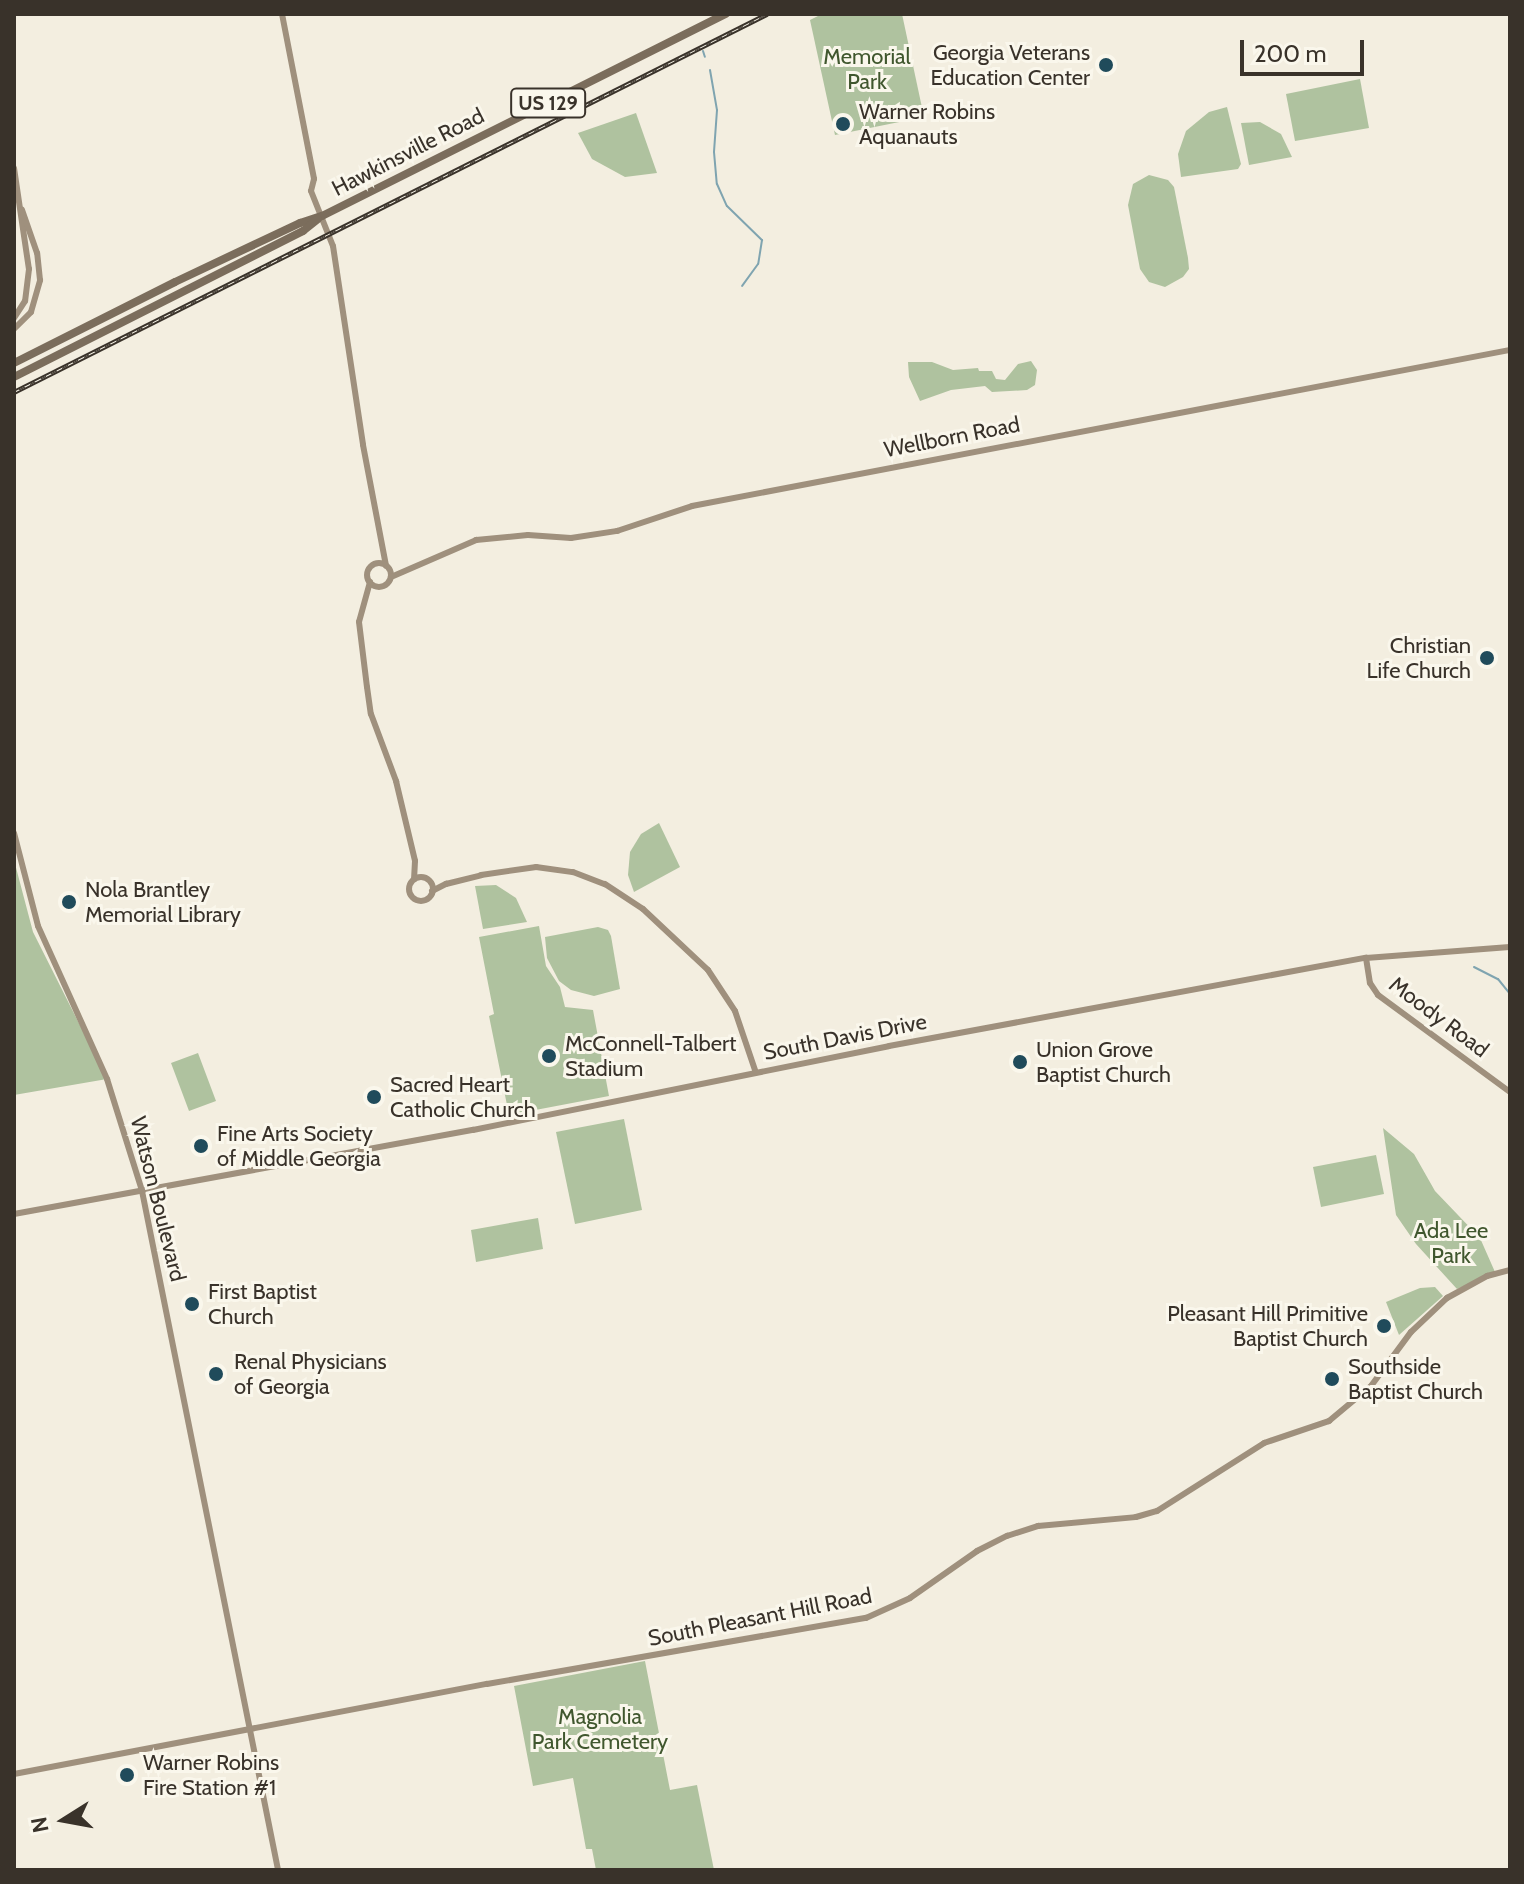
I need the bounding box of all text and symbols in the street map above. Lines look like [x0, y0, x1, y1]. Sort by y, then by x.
scale bar [1244, 24, 1368, 74]
place label: Georgia Veterans Education Center [931, 39, 1090, 90]
text: 200 m [1254, 39, 1327, 68]
park label: Memorial Park [823, 43, 911, 94]
marker: Georgia Veterans Education Center [1097, 56, 1115, 74]
road number: US 129 [510, 87, 586, 119]
place label: Warner Robins Aquanauts [859, 98, 995, 150]
street label: Hawkinsville Road [328, 102, 488, 202]
marker: Warner Robins Aquanauts [834, 115, 852, 133]
street label: Wellborn Road [882, 411, 1022, 463]
place label: Christian Life Church [1366, 632, 1471, 684]
marker: Christian Life Church [1478, 649, 1496, 667]
place label: Nola Brantley Memorial Library [85, 876, 241, 928]
marker: Nola Brantley Memorial Library [60, 893, 78, 911]
street label: Moody Road [1384, 971, 1494, 1063]
street label: South Davis Drive [761, 1008, 929, 1066]
place label: McConnell-Talbert Stadium [565, 1030, 736, 1082]
place label: Union Grove Baptist Church [1036, 1036, 1171, 1088]
marker: McConnell-Talbert Stadium [540, 1047, 558, 1065]
marker: Union Grove Baptist Church [1011, 1053, 1029, 1071]
place label: Sacred Heart Catholic Church [390, 1071, 536, 1122]
marker: Sacred Heart Catholic Church [365, 1088, 383, 1106]
street label: Watson Boulevard [125, 1114, 191, 1284]
place label: Fine Arts Society of Middle Georgia [217, 1120, 381, 1172]
marker: Fine Arts Society of Middle Georgia [192, 1137, 210, 1155]
park label: Ada Lee Park [1414, 1217, 1488, 1268]
place label: First Baptist Church [208, 1278, 317, 1330]
marker: First Baptist Church [183, 1295, 201, 1313]
place label: Pleasant Hill Primitive Baptist Church [1167, 1300, 1368, 1352]
marker: Pleasant Hill Primitive Baptist Church [1375, 1317, 1393, 1335]
place label: Renal Physicians of Georgia [234, 1348, 387, 1400]
place label: Southside Baptist Church [1348, 1353, 1483, 1404]
marker: Renal Physicians of Georgia [205, 1363, 227, 1385]
marker: Southside Baptist Church [1323, 1370, 1341, 1388]
street label: South Pleasant Hill Road [646, 1582, 874, 1652]
park label: Magnolia Park Cemetery [532, 1703, 668, 1754]
place label: Warner Robins Fire Station #1 [143, 1749, 279, 1800]
marker: Warner Robins Fire Station #1 [118, 1766, 136, 1784]
north arrow [24, 1780, 104, 1860]
text: N [25, 1814, 55, 1835]

